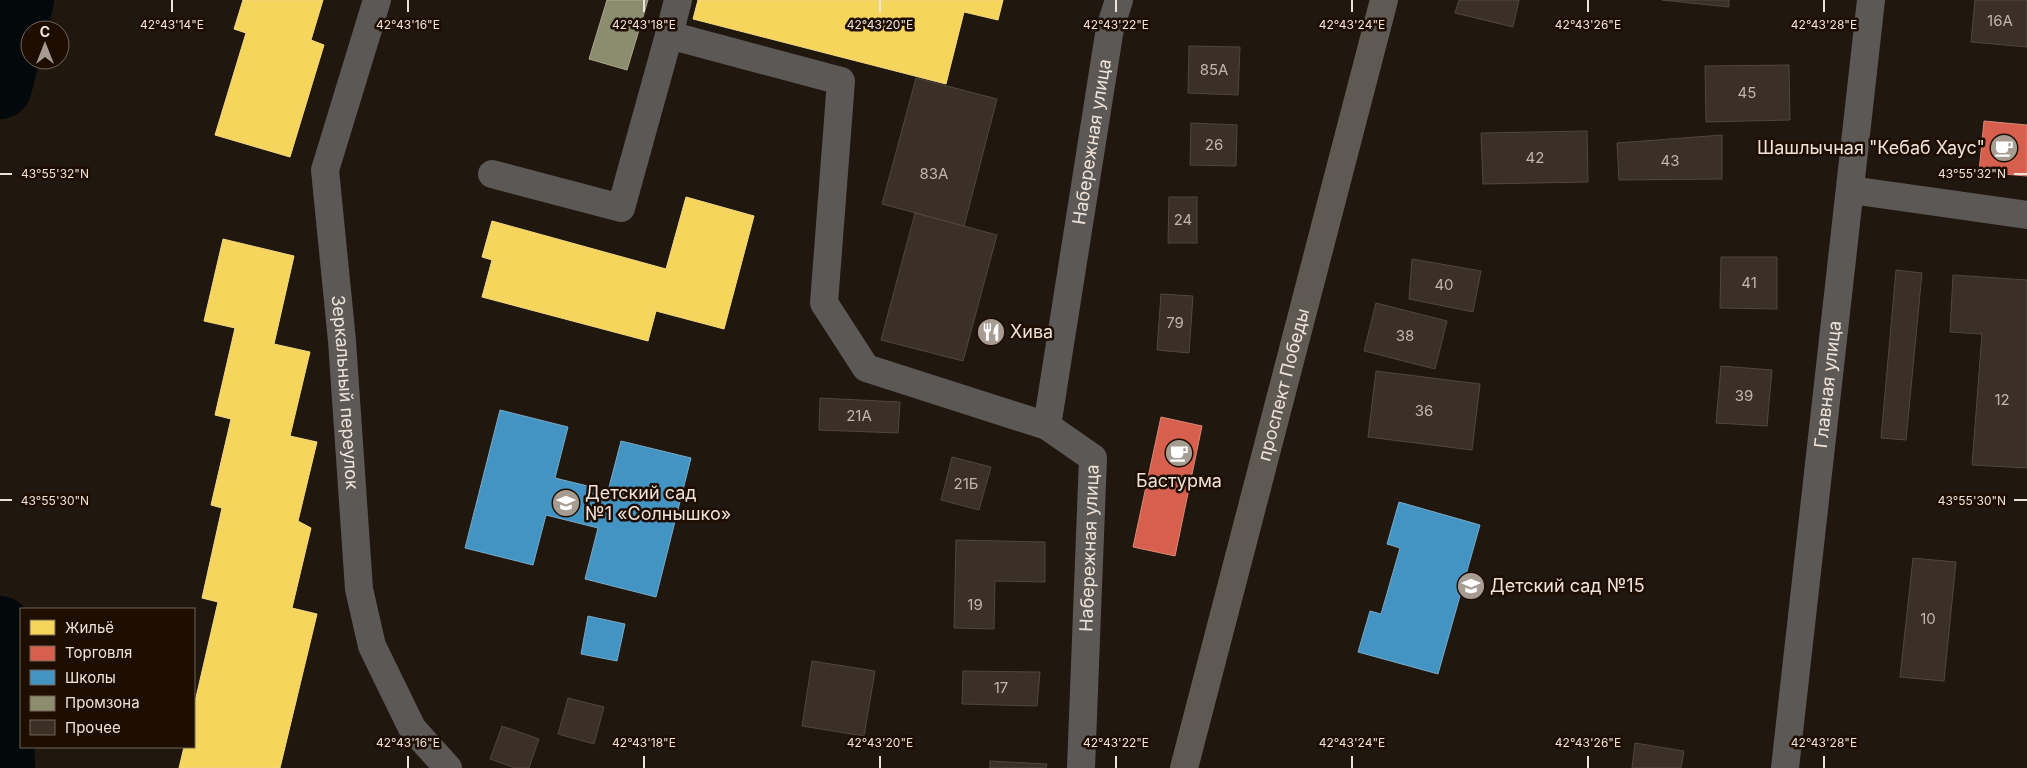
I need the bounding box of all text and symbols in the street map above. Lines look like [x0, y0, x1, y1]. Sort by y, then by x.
house number: 16А [1987, 11, 2013, 30]
text: 42°43'14"E [140, 17, 204, 32]
text: 42°43'16"E [376, 17, 440, 32]
text: 42°43'18"E [612, 17, 676, 32]
text: 42°43'20"E [847, 17, 913, 32]
text: 42°43'22"E [1083, 17, 1149, 32]
text: 42°43'24"E [1319, 17, 1385, 32]
text: 42°43'26"E [1555, 17, 1621, 32]
text: 42°43'28"E [1791, 17, 1857, 32]
north arrow [20, 20, 70, 70]
text: С [40, 23, 50, 40]
street label: Набережная улица [1068, 57, 1115, 226]
house number: 85А [1200, 60, 1228, 79]
house number: 45 [1738, 83, 1756, 102]
cafe icon: Шашлычная "Кебаб Хаус" [1989, 133, 2019, 163]
house number: 26 [1205, 135, 1223, 154]
place label: Шашлычная "Кебаб Хаус" [1757, 137, 1985, 158]
house number: 42 [1526, 148, 1544, 167]
house number: 43 [1661, 151, 1679, 170]
house number: 83А [920, 164, 948, 183]
text: 43°55'32"N [21, 166, 89, 181]
text: 43°55'32"N [1938, 166, 2006, 181]
house number: 24 [1174, 210, 1192, 229]
house number: 41 [1741, 273, 1757, 292]
house number: 40 [1434, 275, 1454, 294]
street label: Зеркальный переулок [327, 294, 363, 491]
street label: проспект Победы [1253, 306, 1313, 463]
house number: 79 [1166, 313, 1184, 332]
restaurant icon: Хива [976, 317, 1006, 347]
street label: Главная улица [1810, 320, 1845, 449]
place label: Хива [1010, 321, 1053, 342]
house number: 38 [1396, 326, 1414, 345]
house number: 39 [1735, 386, 1753, 405]
house number: 12 [1994, 390, 2010, 409]
house number: 36 [1415, 401, 1433, 420]
house number: 21А [846, 406, 872, 425]
cafe icon: Бастурма [1164, 438, 1194, 468]
street label: Набережная улица [1075, 464, 1103, 632]
place label: Бастурма [1136, 470, 1222, 491]
house number: 21Б [954, 474, 978, 493]
place label: Детский сад №1 «Солнышко» [585, 482, 731, 524]
school or university icon: Детский сад №1 «Солнышко» [551, 488, 581, 518]
text: 43°55'30"N [21, 493, 89, 508]
text: 43°55'30"N [1938, 493, 2006, 508]
school or university icon: Детский сад №15 [1456, 571, 1486, 601]
place label: Детский сад №15 [1490, 575, 1645, 596]
house number: 19 [967, 595, 983, 614]
legend [20, 608, 195, 748]
house number: 10 [1920, 609, 1936, 628]
text: Жильё [65, 618, 114, 637]
text: Торговля [65, 643, 132, 662]
text: Школы [65, 668, 116, 687]
house number: 17 [994, 678, 1008, 697]
text: Промзона [65, 693, 140, 712]
text: Прочее [65, 718, 121, 737]
text: 42°43'16"E [376, 735, 440, 750]
text: 42°43'18"E [612, 735, 676, 750]
text: 42°43'20"E [847, 735, 913, 750]
text: 42°43'22"E [1083, 735, 1149, 750]
text: 42°43'24"E [1319, 735, 1385, 750]
text: 42°43'26"E [1555, 735, 1621, 750]
text: 42°43'28"E [1791, 735, 1857, 750]

